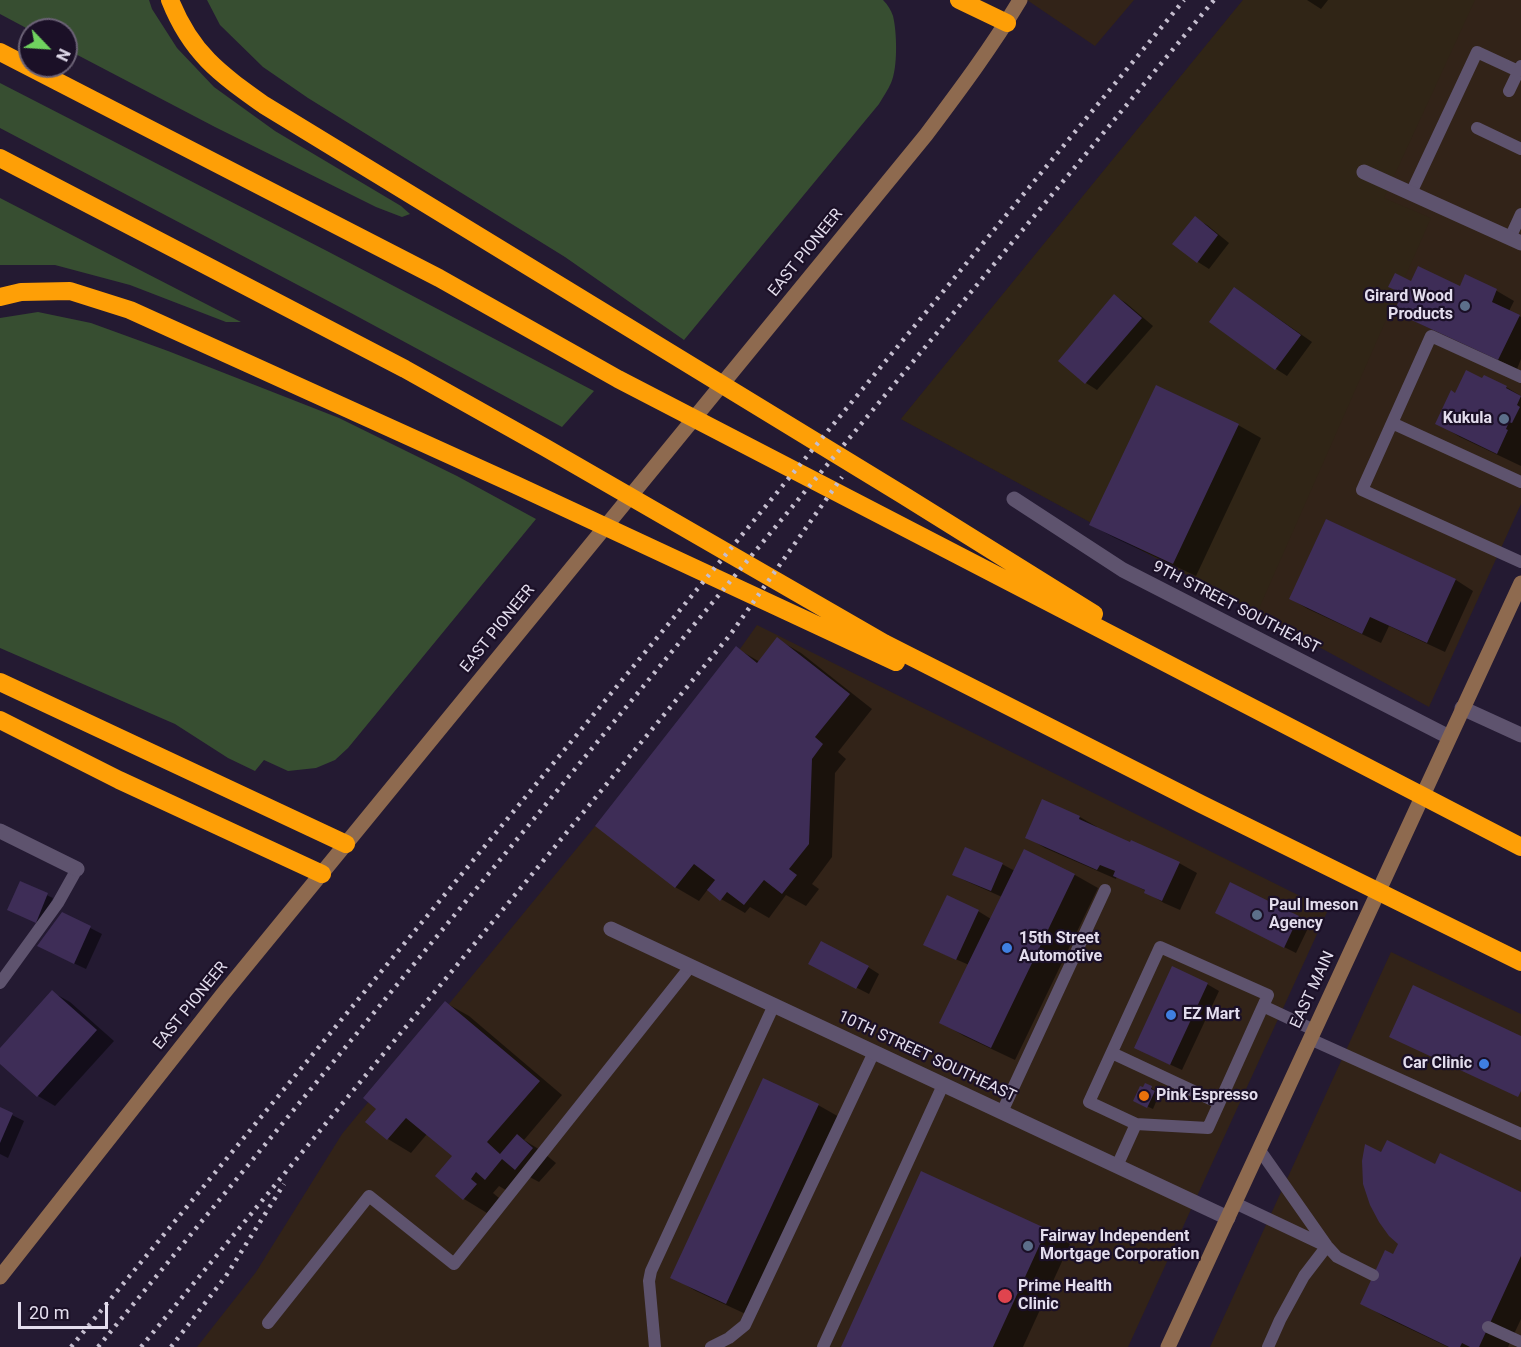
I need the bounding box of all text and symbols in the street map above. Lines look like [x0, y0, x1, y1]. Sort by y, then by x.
north arrow [18, 18, 78, 78]
text: N [52, 46, 74, 64]
street label: EAST PIONEER [765, 205, 847, 301]
place label: Girard Wood Products [1364, 287, 1453, 325]
marker: Girard Wood Products [1458, 299, 1472, 313]
place label: Kukula [1443, 409, 1492, 429]
marker: Kukula [1497, 412, 1511, 426]
street label: 9TH STREET SOUTHEAST [1149, 557, 1323, 659]
street label: EAST PIONEER [457, 581, 539, 677]
place label: Paul Imeson Agency [1269, 896, 1358, 934]
marker: Paul Imeson Agency [1250, 908, 1264, 922]
place label: 15th Street Automotive [1019, 929, 1102, 967]
marker: 15th Street Automotive [1000, 941, 1014, 955]
street label: EAST MAIN [1287, 948, 1339, 1032]
street label: EAST PIONEER [150, 958, 232, 1054]
place label: EZ Mart [1183, 1005, 1240, 1025]
street label: 10TH STREET SOUTHEAST [835, 1007, 1019, 1107]
marker: EZ Mart [1164, 1008, 1178, 1022]
place label: Car Clinic [1403, 1054, 1472, 1074]
marker: Car Clinic [1477, 1057, 1491, 1071]
place label: Pink Espresso [1156, 1086, 1258, 1106]
marker: Pink Espresso [1137, 1089, 1151, 1103]
place label: Fairway Independent Mortgage Corporation [1040, 1227, 1199, 1265]
marker: Fairway Independent Mortgage Corporation [1021, 1239, 1035, 1253]
place label: Prime Health Clinic [1018, 1277, 1112, 1315]
marker: Prime Health Clinic [996, 1287, 1014, 1305]
scale bar [21, 1290, 111, 1328]
text: 20 m [29, 1302, 69, 1323]

